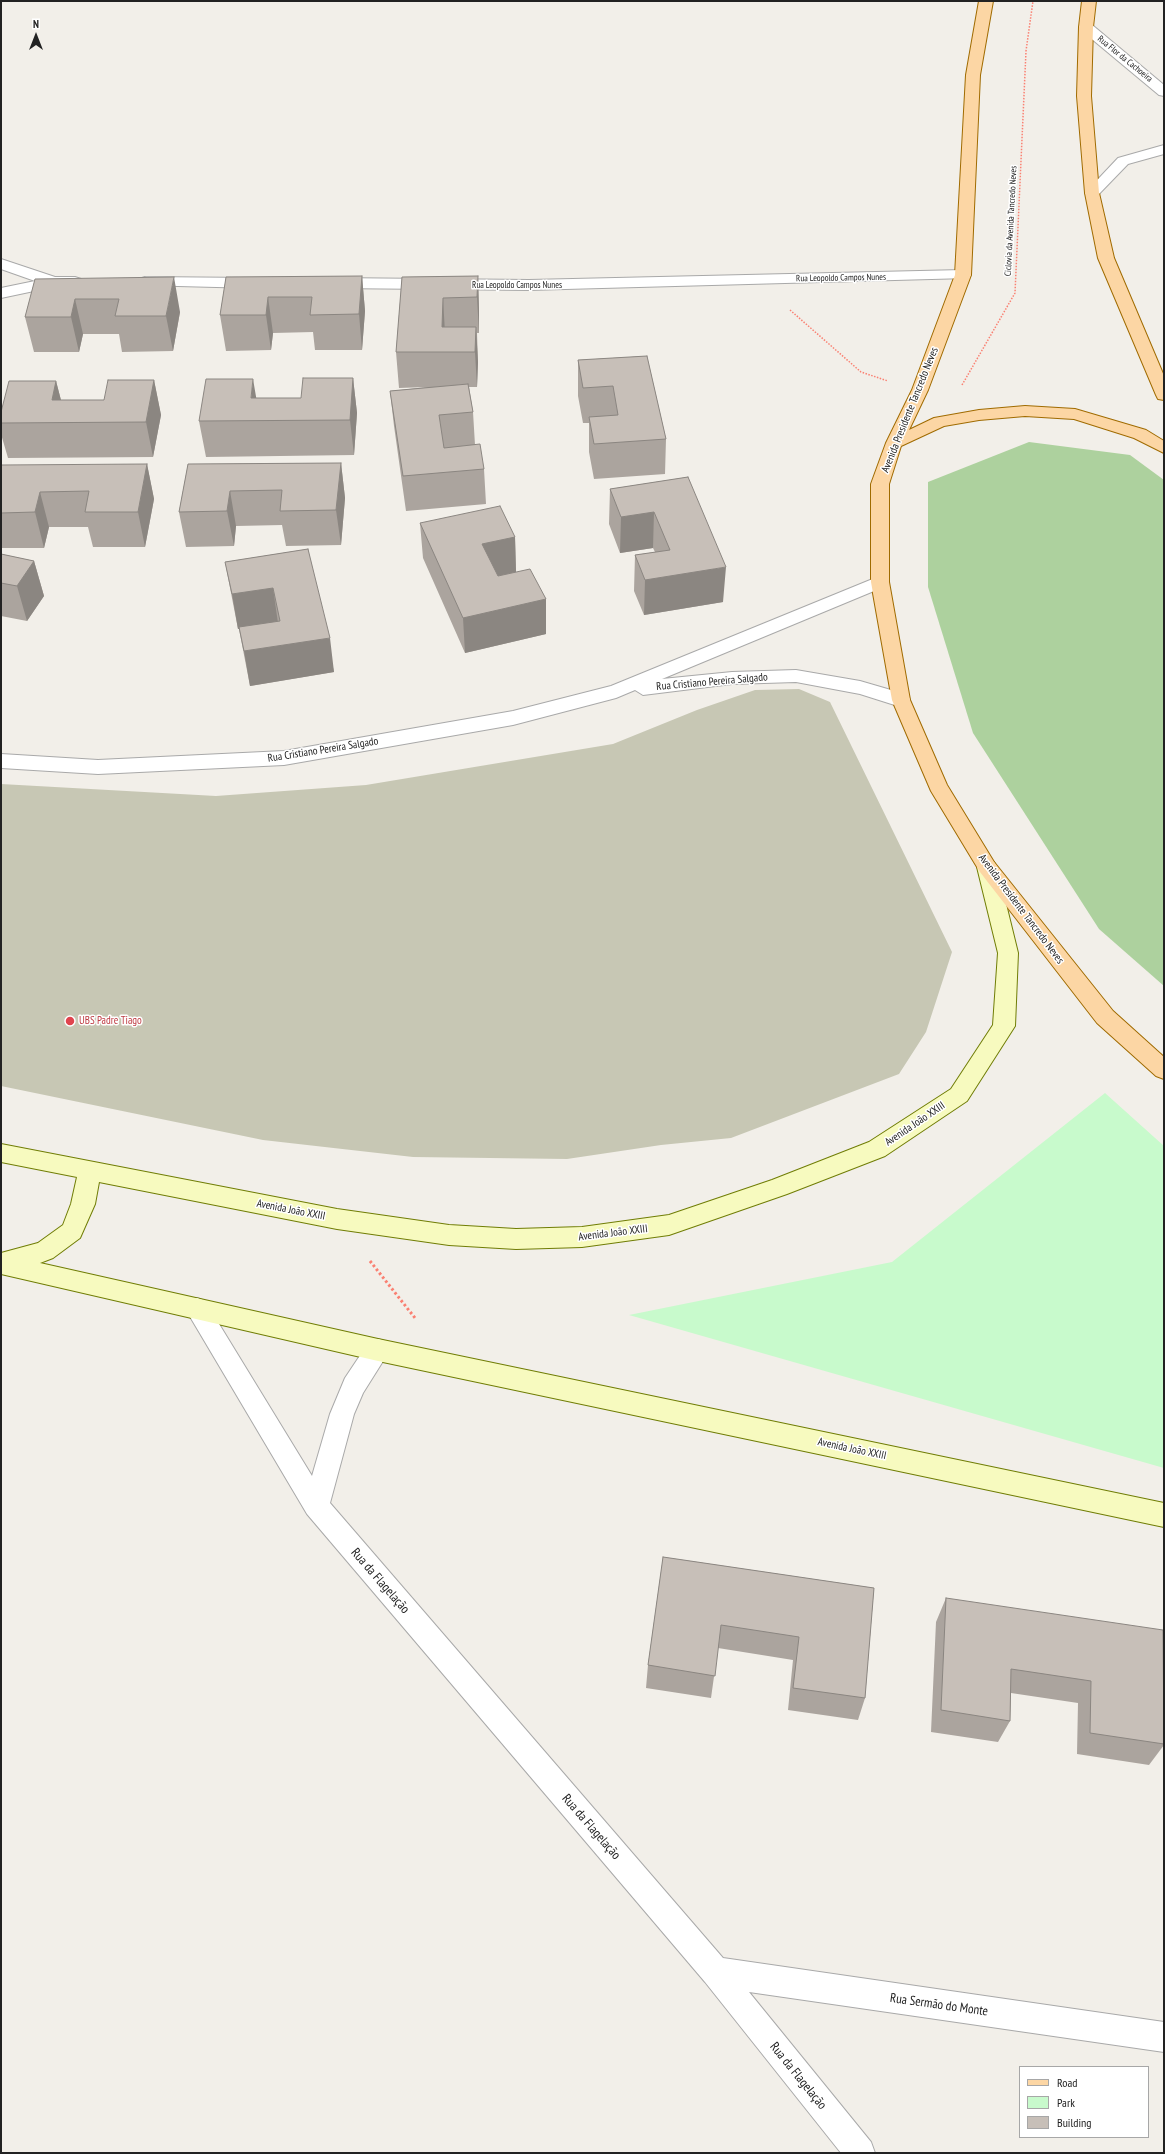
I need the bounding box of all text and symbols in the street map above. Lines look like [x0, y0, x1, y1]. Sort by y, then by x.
north arrow [16, 16, 56, 56]
text: N [33, 17, 39, 31]
street label: Rua Flor da Cachoeira [1095, 34, 1155, 84]
street label: Ciclovia da Avenida Tancredo Neves [1003, 166, 1019, 276]
street label: Rua Leopoldo Campos Nunes [796, 272, 886, 284]
street label: Rua Leopoldo Campos Nunes [472, 280, 562, 290]
street label: Avenida Presidente Tancredo Neves [879, 345, 941, 475]
street label: Rua Cristiano Pereira Salgado [656, 671, 768, 693]
street label: Rua Cristiano Pereira Salgado [267, 735, 379, 765]
street label: Avenida Presidente Tancredo Neves [975, 852, 1067, 966]
place label: UBS Padre Tiago [79, 1014, 142, 1028]
marker: UBS Padre Tiago [64, 1015, 76, 1027]
street label: Avenida João XXIII [882, 1099, 948, 1149]
street label: Avenida João XXIII [256, 1197, 326, 1223]
street label: Avenida João XXIII [578, 1222, 648, 1244]
street label: Avenida João XXIII [817, 1435, 887, 1463]
street label: Rua da Flagelação [347, 1545, 413, 1617]
street label: Rua da Flagelação [558, 1791, 624, 1863]
street label: Rua Sermão do Monte [889, 1990, 989, 2020]
street label: Rua da Flagelação [766, 2039, 830, 2113]
legend [1019, 2066, 1149, 2138]
text: Road [1057, 2075, 1077, 2090]
text: Park [1057, 2095, 1075, 2110]
text: Building [1057, 2115, 1092, 2130]

